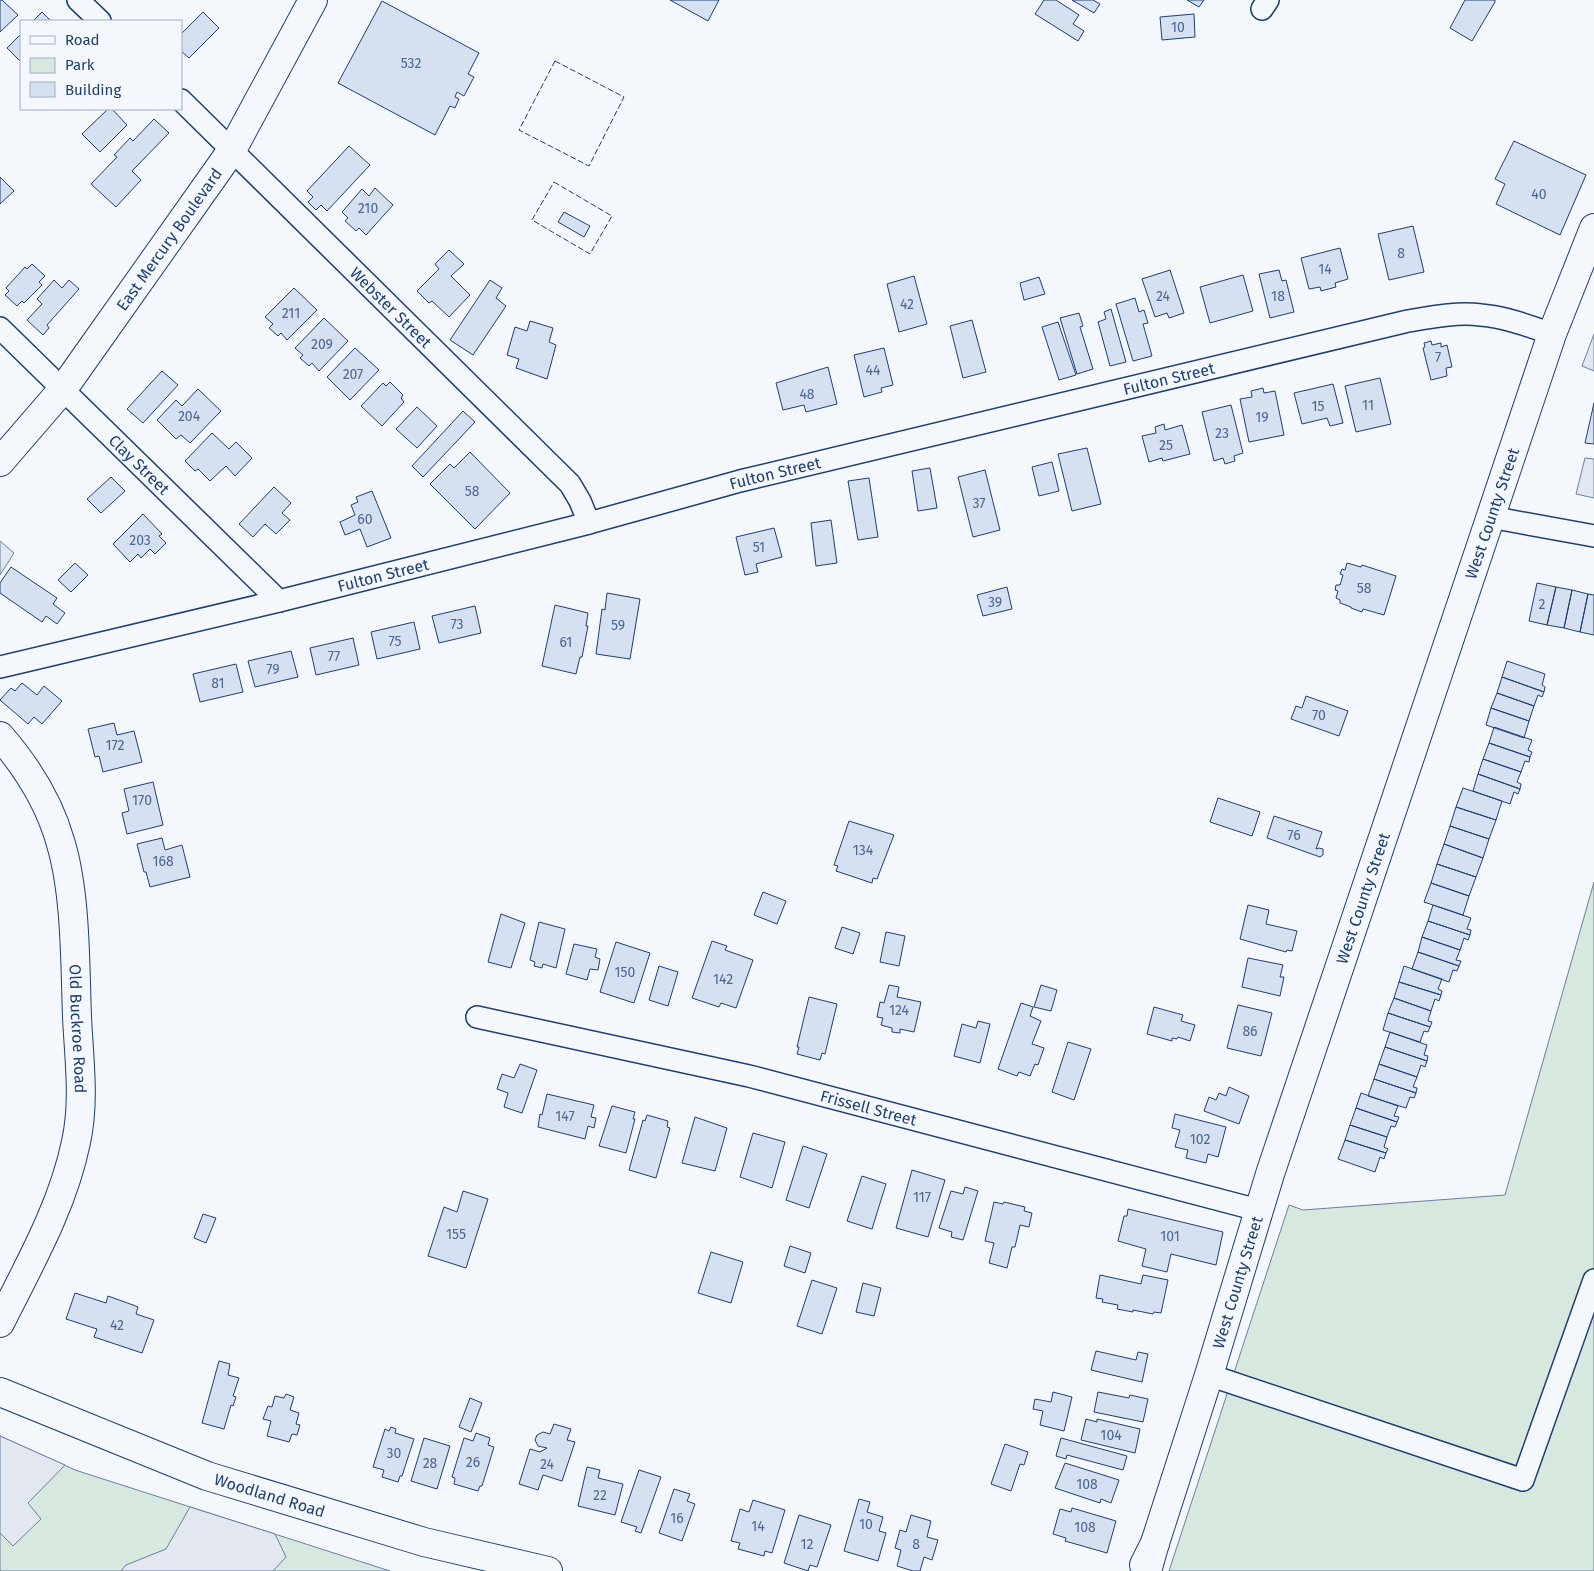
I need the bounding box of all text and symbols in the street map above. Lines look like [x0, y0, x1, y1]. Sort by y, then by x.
house number: 10 [1171, 19, 1185, 36]
legend [20, 20, 182, 110]
text: Road [65, 31, 100, 49]
house number: 532 [401, 55, 421, 72]
text: Park [65, 56, 95, 74]
text: Building [65, 81, 121, 99]
street label: East Mercury Boulevard [113, 165, 226, 314]
house number: 40 [1531, 186, 1547, 203]
house number: 210 [358, 200, 378, 217]
house number: 8 [1397, 245, 1405, 262]
house number: 14 [1318, 261, 1332, 278]
street label: Webster Street [346, 263, 435, 352]
house number: 24 [1156, 288, 1171, 305]
house number: 18 [1271, 288, 1285, 305]
house number: 42 [900, 296, 914, 313]
house number: 211 [282, 305, 300, 322]
house number: 209 [311, 336, 333, 353]
house number: 7 [1435, 349, 1441, 366]
street label: Fulton Street [1121, 359, 1217, 399]
house number: 44 [866, 362, 881, 379]
house number: 207 [343, 366, 363, 383]
house number: 48 [799, 386, 815, 403]
house number: 11 [1362, 397, 1374, 414]
house number: 15 [1311, 398, 1325, 415]
house number: 204 [178, 408, 201, 425]
house number: 19 [1255, 409, 1269, 426]
house number: 23 [1215, 425, 1229, 442]
street label: Clay Street [105, 431, 174, 499]
house number: 25 [1159, 437, 1173, 454]
street label: West County Street [1461, 445, 1523, 582]
street label: Fulton Street [727, 453, 823, 494]
house number: 58 [465, 483, 480, 500]
house number: 37 [972, 495, 986, 512]
house number: 60 [357, 511, 373, 528]
house number: 203 [129, 532, 151, 549]
house number: 51 [753, 539, 765, 556]
street label: Fulton Street [336, 555, 431, 596]
house number: 58 [1357, 580, 1372, 597]
house number: 39 [988, 594, 1002, 611]
house number: 2 [1539, 596, 1546, 613]
house number: 73 [450, 616, 464, 633]
house number: 59 [611, 617, 625, 634]
house number: 75 [388, 633, 402, 650]
house number: 61 [560, 634, 572, 651]
house number: 77 [328, 648, 340, 665]
house number: 79 [266, 661, 280, 678]
house number: 81 [211, 675, 225, 692]
house number: 70 [1312, 707, 1326, 724]
house number: 172 [106, 737, 125, 754]
house number: 170 [132, 792, 152, 809]
house number: 76 [1287, 827, 1301, 844]
street label: West County Street [1332, 830, 1394, 967]
house number: 134 [853, 842, 874, 859]
house number: 168 [152, 853, 174, 870]
street label: Old Buckroe Road [65, 964, 90, 1093]
house number: 150 [615, 964, 636, 981]
house number: 142 [713, 971, 733, 988]
house number: 124 [889, 1002, 910, 1019]
house number: 86 [1242, 1023, 1258, 1040]
street label: Frissell Street [818, 1086, 919, 1130]
house number: 147 [555, 1108, 575, 1125]
house number: 102 [1190, 1131, 1210, 1148]
house number: 117 [913, 1189, 931, 1206]
street label: West County Street [1209, 1214, 1267, 1351]
house number: 155 [446, 1226, 466, 1243]
house number: 101 [1160, 1228, 1180, 1245]
house number: 42 [110, 1317, 124, 1334]
house number: 104 [1100, 1427, 1122, 1444]
house number: 30 [387, 1445, 402, 1462]
house number: 26 [466, 1454, 480, 1471]
house number: 28 [423, 1455, 438, 1472]
house number: 24 [540, 1456, 555, 1473]
street label: Woodland Road [212, 1470, 327, 1521]
house number: 108 [1076, 1476, 1098, 1493]
house number: 22 [593, 1487, 607, 1504]
house number: 16 [670, 1510, 684, 1527]
house number: 10 [859, 1516, 873, 1533]
house number: 14 [751, 1518, 765, 1535]
house number: 108 [1074, 1519, 1096, 1536]
house number: 12 [801, 1536, 814, 1553]
house number: 8 [912, 1536, 920, 1553]

